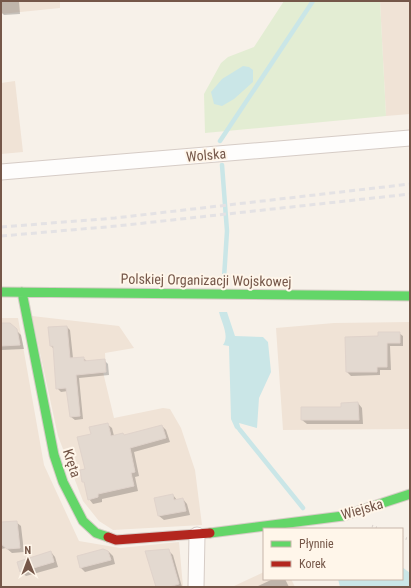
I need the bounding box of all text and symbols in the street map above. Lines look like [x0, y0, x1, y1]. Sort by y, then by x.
street label: Wolska [185, 145, 227, 165]
street label: Polskiej Organizacji Wojskowej [120, 271, 292, 289]
street label: Kręta [60, 447, 84, 479]
street label: Wiejska [339, 495, 385, 523]
legend [263, 528, 403, 580]
text: Płynnie [299, 537, 334, 551]
north arrow [8, 540, 48, 580]
text: N [24, 544, 32, 557]
text: Korek [299, 557, 327, 571]

